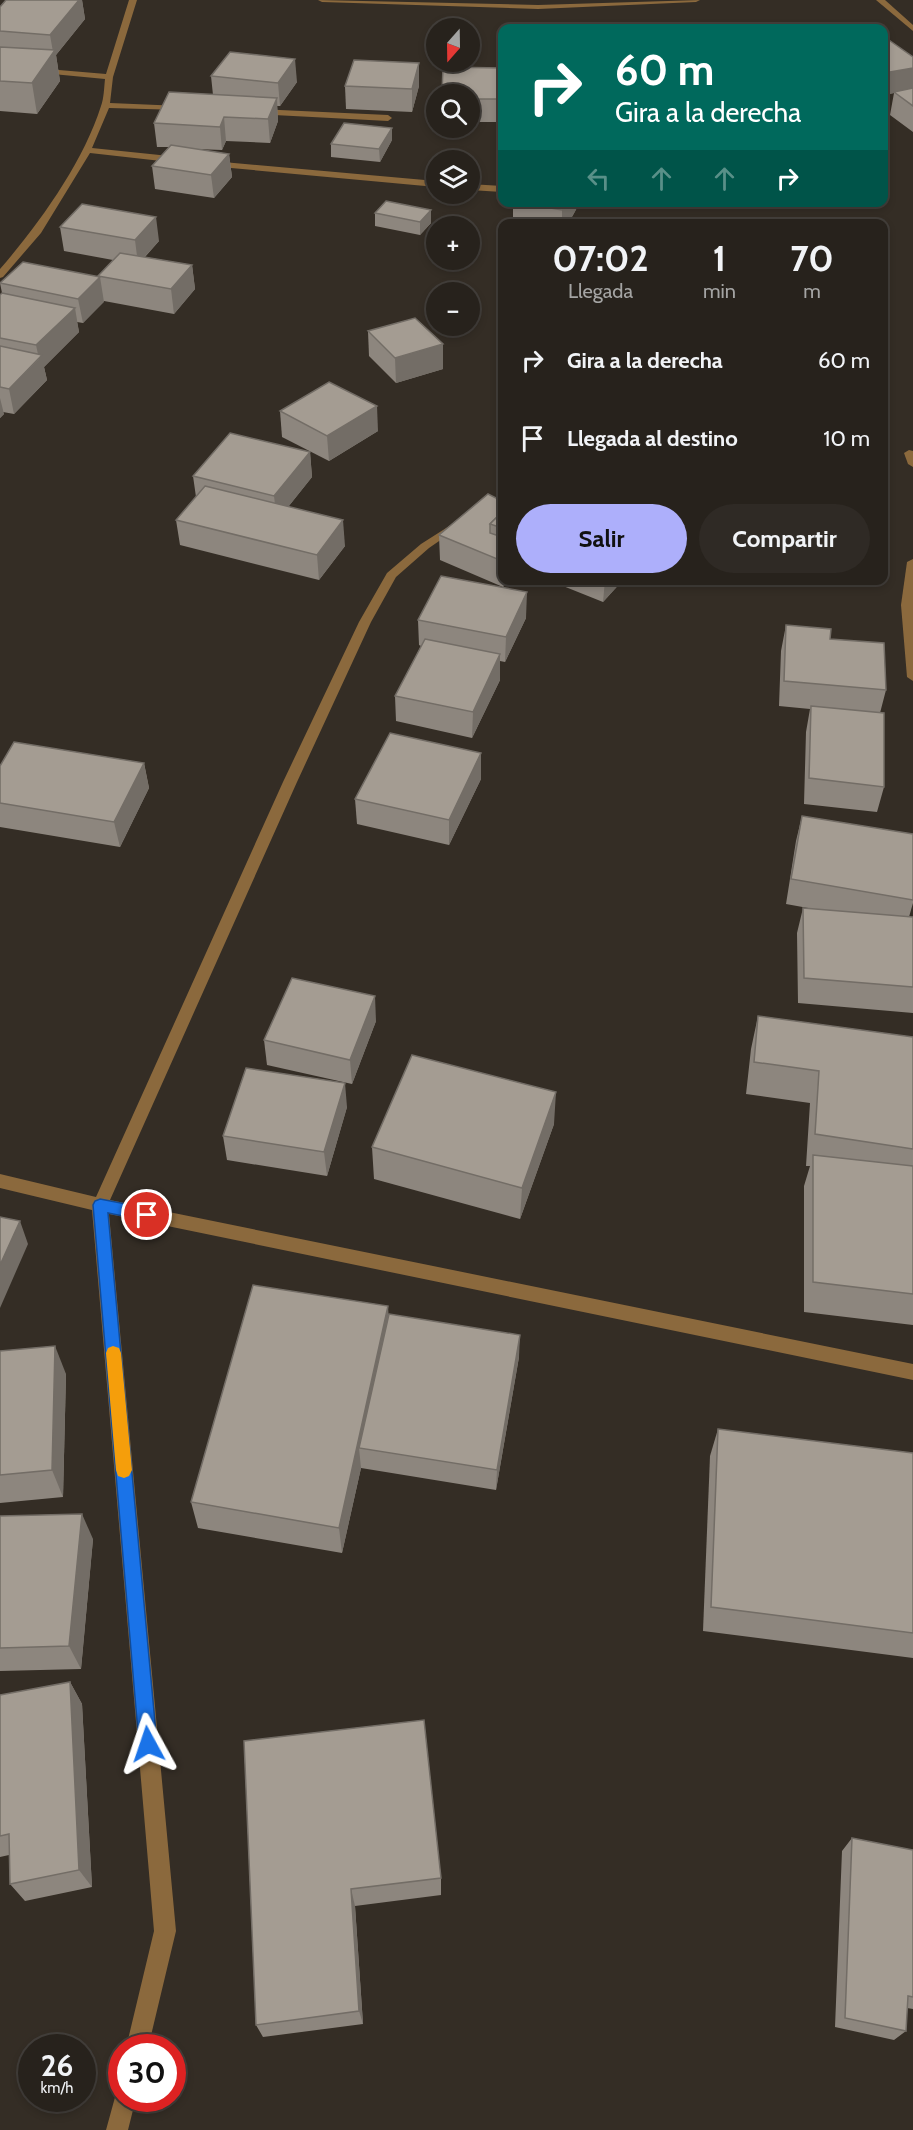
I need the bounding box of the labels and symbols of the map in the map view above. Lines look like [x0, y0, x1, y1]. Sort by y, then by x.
north arrow [426, 18, 480, 72]
pin [121, 1189, 172, 1240]
position arrow [116, 1712, 180, 1776]
speed limit sign: 30 [108, 2034, 186, 2112]

